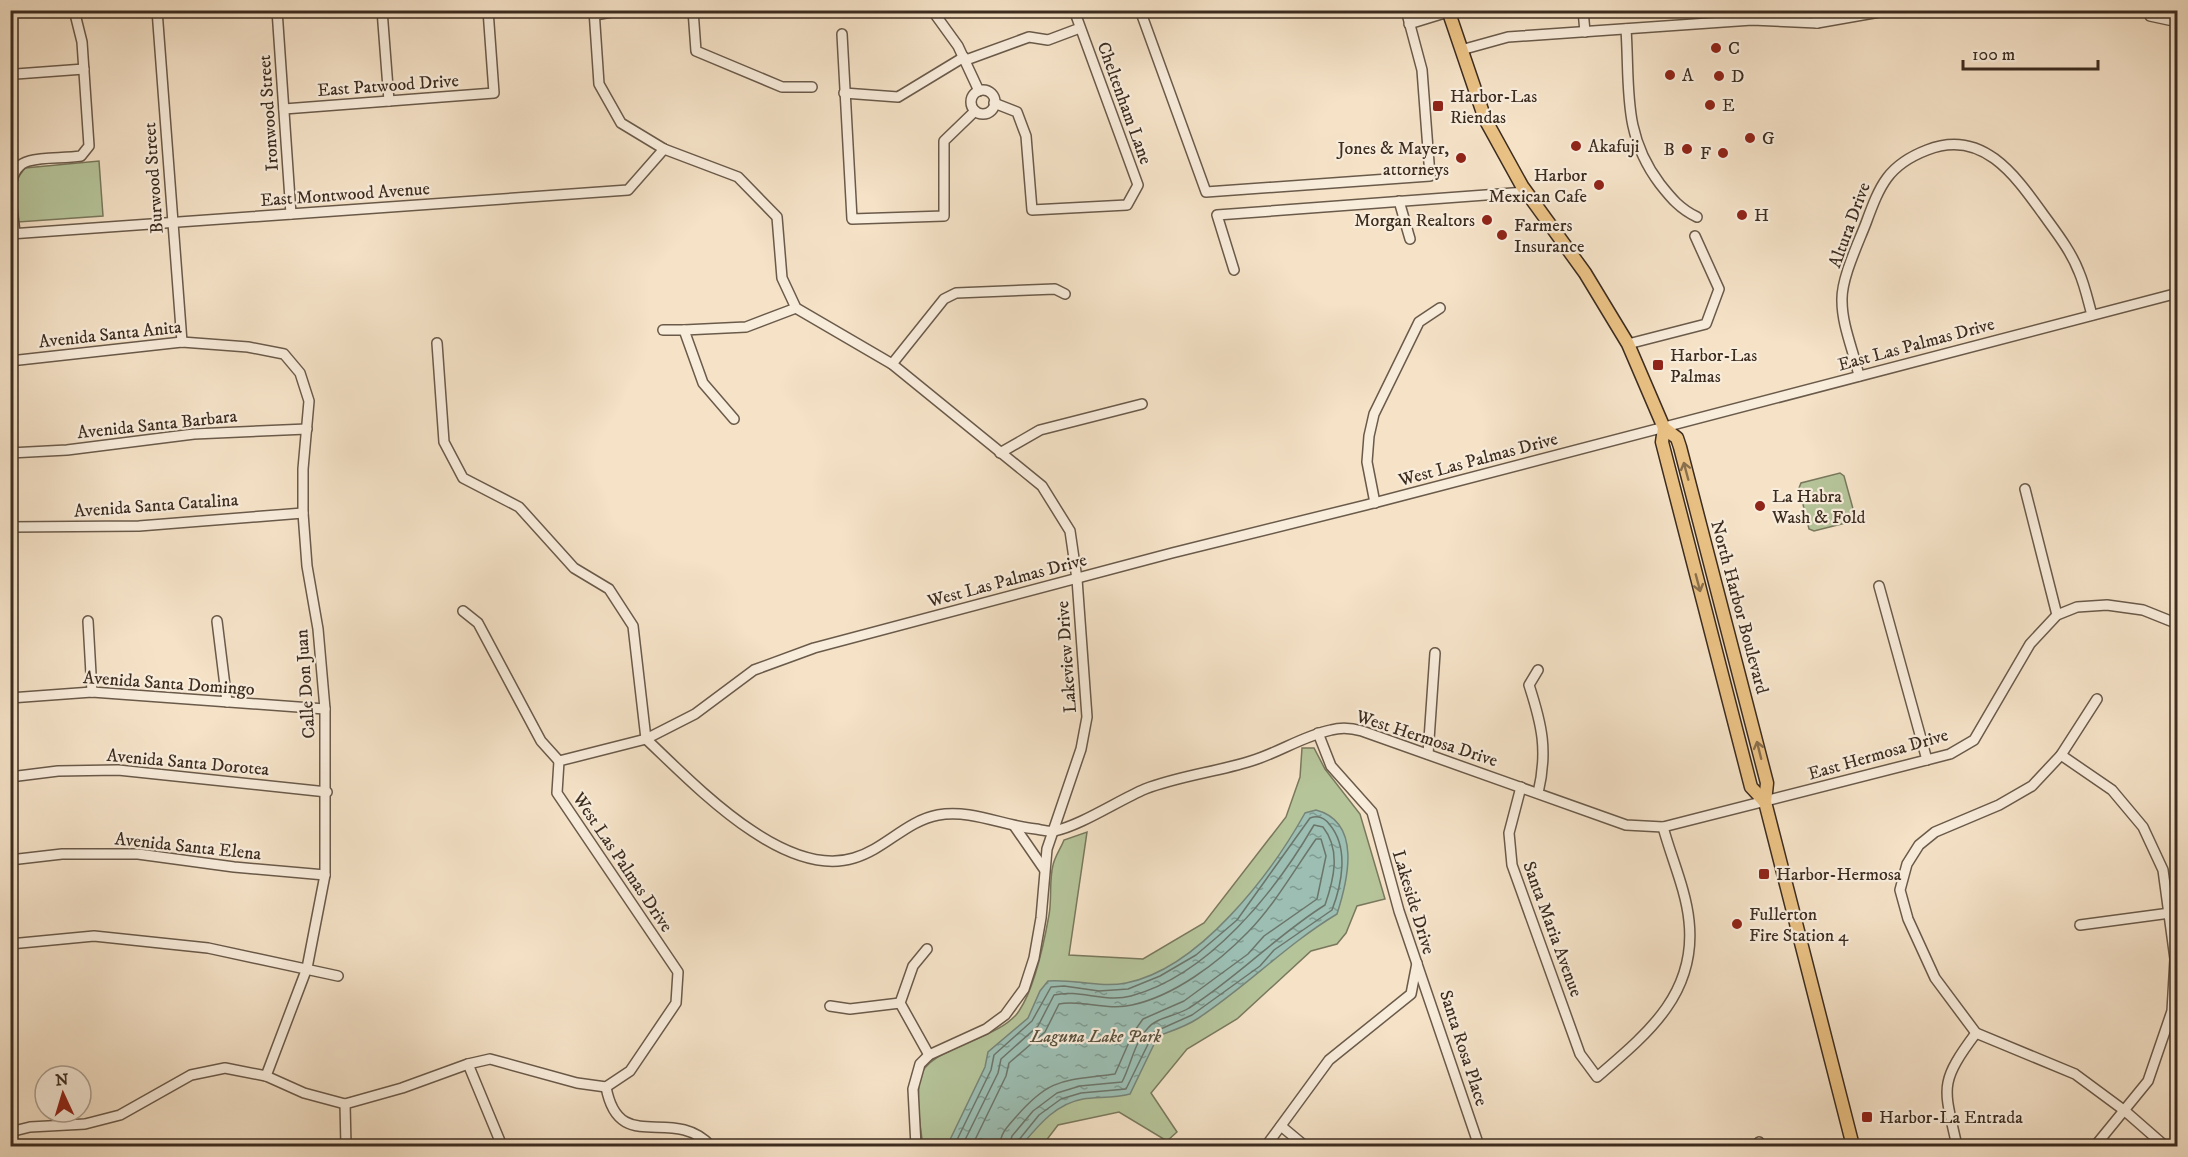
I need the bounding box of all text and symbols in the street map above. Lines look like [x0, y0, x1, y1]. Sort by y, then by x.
scale bar [1963, 33, 2098, 71]
place label: C [1728, 38, 1740, 60]
street label: Cheltenham Lane [1092, 39, 1156, 168]
marker: C [1709, 41, 1723, 55]
text: 100 m [1972, 44, 2015, 66]
street label: Ironwood Street [254, 54, 284, 172]
place label: A [1682, 65, 1694, 87]
place label: D [1731, 66, 1744, 88]
marker: A [1663, 68, 1677, 82]
marker: D [1712, 69, 1726, 83]
street label: East Patwood Drive [317, 70, 460, 102]
place label: Harbor-Las Riendas [1450, 86, 1537, 129]
place label: E [1722, 95, 1735, 117]
marker: E [1703, 98, 1717, 112]
marker: Harbor-Las Riendas [1431, 99, 1445, 113]
street label: Burwood Street [139, 121, 169, 234]
place label: G [1762, 128, 1775, 150]
marker: G [1743, 131, 1757, 145]
place label: Akafuji [1588, 136, 1639, 158]
place label: Jones & Mayer, attorneys [1336, 138, 1449, 181]
marker: Akafuji [1569, 139, 1583, 153]
place label: B [1664, 139, 1675, 161]
marker: B [1680, 142, 1694, 156]
place label: F [1700, 143, 1711, 165]
marker: F [1716, 146, 1730, 160]
marker: Jones & Mayer, attorneys [1454, 151, 1468, 165]
place label: Harbor Mexican Cafe [1488, 165, 1587, 208]
street label: East Montwood Avenue [260, 178, 431, 212]
marker: Harbor Mexican Cafe [1592, 178, 1606, 192]
street label: Altura Drive [1824, 180, 1876, 271]
place label: H [1754, 205, 1769, 227]
marker: H [1735, 208, 1749, 222]
place label: Morgan Realtors [1354, 210, 1475, 232]
marker: Morgan Realtors [1480, 213, 1494, 227]
place label: Farmers Insurance [1514, 215, 1584, 258]
marker: Farmers Insurance [1495, 228, 1509, 242]
street label: East Las Palmas Drive [1836, 313, 1997, 376]
street label: Avenida Santa Anita [38, 317, 183, 353]
place label: Harbor-Las Palmas [1670, 345, 1757, 388]
marker: Harbor-Las Palmas [1651, 358, 1665, 372]
street label: Avenida Santa Barbara [76, 406, 239, 444]
street label: West Las Palmas Drive [1395, 428, 1560, 492]
one-way arrow [1680, 462, 1692, 481]
place label: La Habra Wash & Fold [1771, 486, 1866, 529]
street label: Avenida Santa Catalina [73, 489, 239, 523]
marker: La Habra Wash & Fold [1753, 499, 1767, 513]
street label: North Harbor Boulevard [1705, 518, 1773, 696]
street label: West Las Palmas Drive [924, 549, 1089, 613]
one-way arrow [1692, 573, 1704, 592]
street label: Lakeview Drive [1052, 600, 1082, 714]
street label: Calle Don Juan [291, 628, 321, 739]
street label: Avenida Santa Domingo [82, 667, 256, 701]
street label: West Hermosa Drive [1352, 705, 1500, 772]
street label: East Hermosa Drive [1806, 724, 1951, 785]
one-way arrow [1752, 741, 1764, 760]
street label: Avenida Santa Dorotea [106, 745, 270, 781]
street label: West Las Palmas Drive [567, 788, 677, 937]
street label: Avenida Santa Elena [114, 828, 263, 866]
street label: Lakeside Drive [1387, 848, 1439, 957]
street label: Santa Maria Avenue [1517, 859, 1587, 1000]
place label: Harbor-Hermosa [1776, 864, 1902, 886]
marker: Harbor-Hermosa [1757, 867, 1771, 881]
place label: Fullerton Fire Station 4 [1749, 904, 1849, 947]
marker: Fullerton Fire Station 4 [1730, 917, 1744, 931]
street label: Santa Rosa Place [1434, 988, 1492, 1109]
park label: Laguna Lake Park [1030, 1026, 1162, 1048]
north arrow [33, 1064, 93, 1124]
text: N [55, 1070, 69, 1090]
place label: Harbor-La Entrada [1879, 1107, 2023, 1129]
marker: Harbor-La Entrada [1860, 1110, 1874, 1124]

